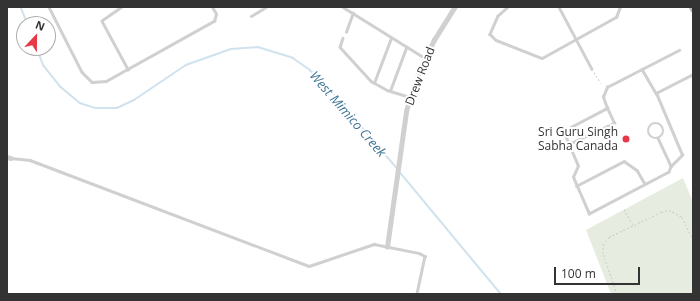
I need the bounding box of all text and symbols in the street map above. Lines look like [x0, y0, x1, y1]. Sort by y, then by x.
north arrow [16, 16, 56, 56]
text: N [33, 17, 47, 34]
street label: Drew Road [402, 45, 438, 107]
water label: West Mimico Creek [307, 68, 389, 160]
place label: Sri Guru Singh Sabha Canada [538, 125, 618, 153]
marker: Sri Guru Singh Sabha Canada [621, 134, 631, 144]
scale bar [556, 259, 642, 285]
text: 100 m [561, 265, 596, 282]

